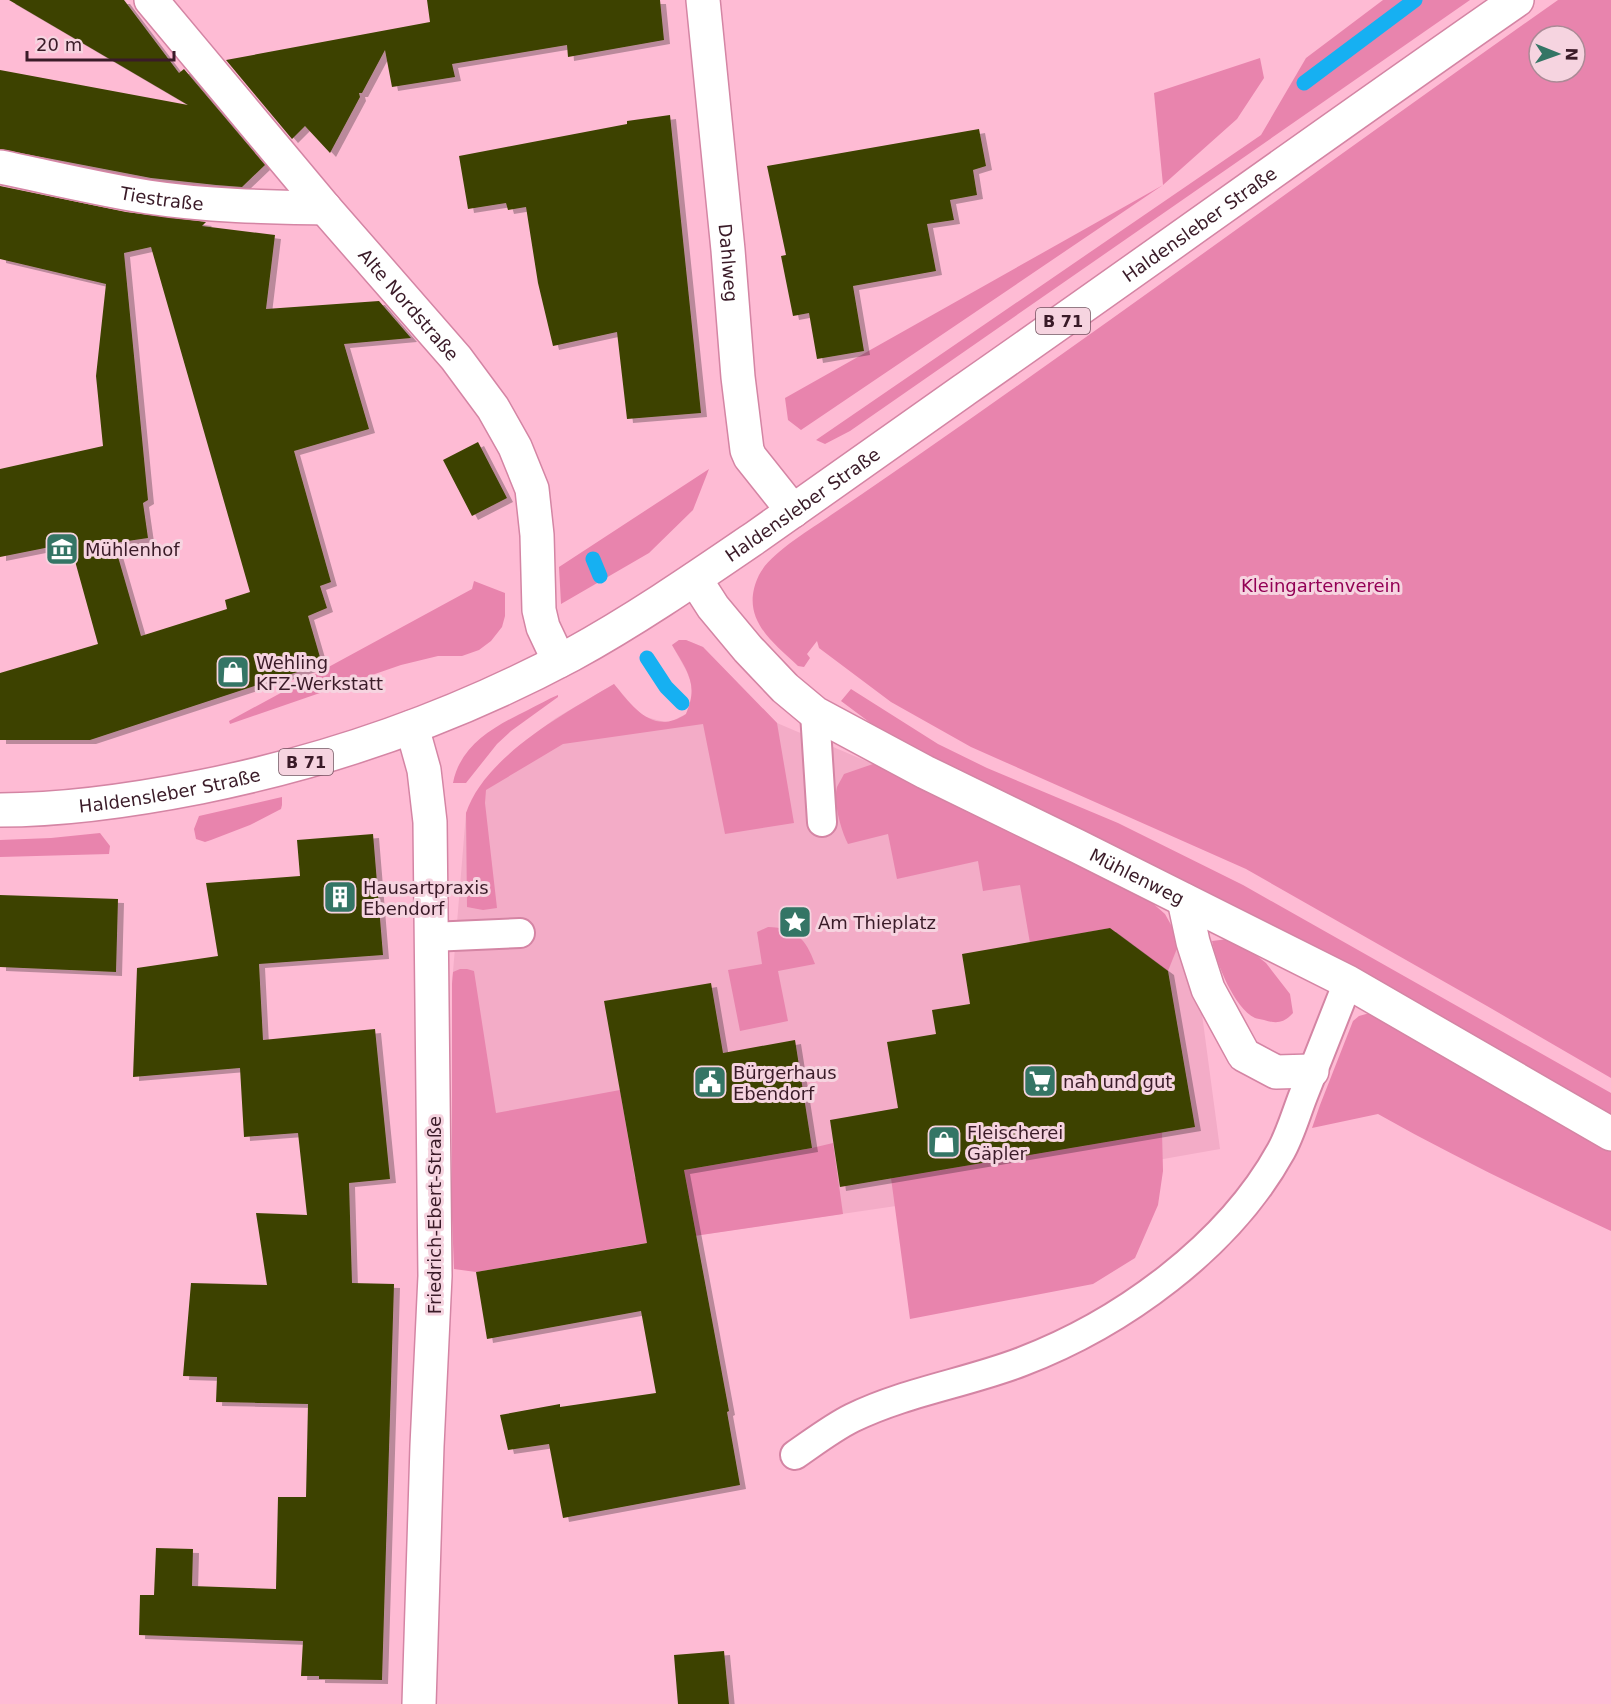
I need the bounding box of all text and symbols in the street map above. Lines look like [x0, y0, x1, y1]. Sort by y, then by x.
scale bar [27, 24, 174, 62]
north arrow [1527, 24, 1587, 84]
text: 20 m [36, 34, 82, 55]
text: N [1562, 47, 1581, 61]
street label: Haldensleber Straße [1118, 162, 1280, 286]
street label: Tiestraße [118, 182, 204, 214]
street label: Dahlweg [715, 223, 743, 303]
street label: Alte Nordstraße [355, 244, 464, 364]
road number: B 71 [1036, 308, 1090, 334]
street label: Haldensleber Straße [721, 443, 884, 566]
museum icon: Mühlenhof [44, 531, 80, 567]
place label: Mühlenhof [85, 539, 180, 560]
park label: Kleingartenverein [1241, 575, 1401, 596]
place label: Wehling KFZ-Werkstatt [256, 652, 383, 694]
shop icon: Wehling KFZ-Werkstatt [215, 654, 251, 690]
road number: B 71 [279, 749, 333, 775]
street label: Haldensleber Straße [78, 763, 262, 816]
street label: Mühlenweg [1086, 844, 1188, 909]
place label: Hausartpraxis Ebendorf [363, 877, 489, 919]
building icon: Hausartpraxis Ebendorf [322, 879, 358, 915]
place icon: Am Thieplatz [777, 904, 813, 940]
place label: Am Thieplatz [818, 912, 936, 933]
place label: Bürgerhaus Ebendorf [733, 1062, 837, 1104]
supermarket icon: nah und gut [1022, 1063, 1058, 1099]
public building icon: Bürgerhaus Ebendorf [692, 1064, 728, 1100]
place label: nah und gut [1063, 1071, 1172, 1092]
street label: Friedrich-Ebert-Straße [424, 1116, 445, 1314]
place label: Fleischerei Gäpler [967, 1122, 1063, 1164]
shop icon: Fleischerei Gäpler [926, 1124, 962, 1160]

